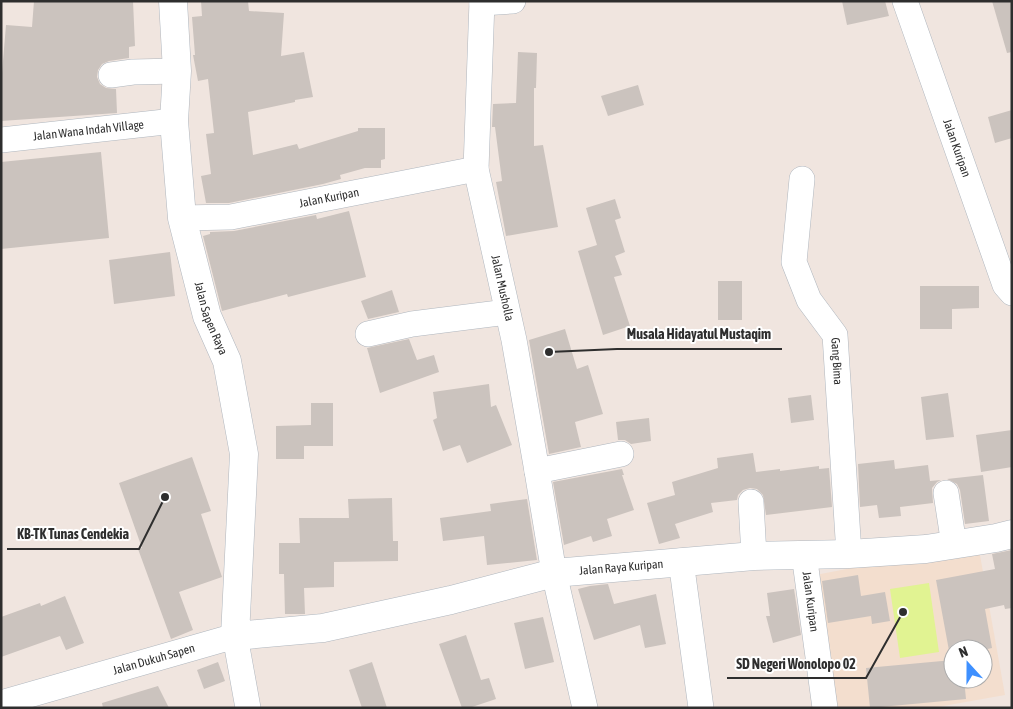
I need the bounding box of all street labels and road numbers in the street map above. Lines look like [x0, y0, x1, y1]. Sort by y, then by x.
street label: Jalan Wana Indah Village [32, 117, 145, 143]
street label: Jalan Kuripan [940, 117, 973, 179]
street label: Jalan Kuripan [298, 185, 360, 210]
street label: Jalan Musholla [488, 254, 517, 322]
street label: Jalan Sapen Raya [192, 280, 230, 357]
street label: Gang Bima [828, 337, 845, 385]
street label: Jalan Raya Kuripan [579, 557, 664, 578]
street label: Jalan Kuripan [799, 571, 822, 633]
street label: Jalan Dukuh Sapen [111, 641, 196, 678]

